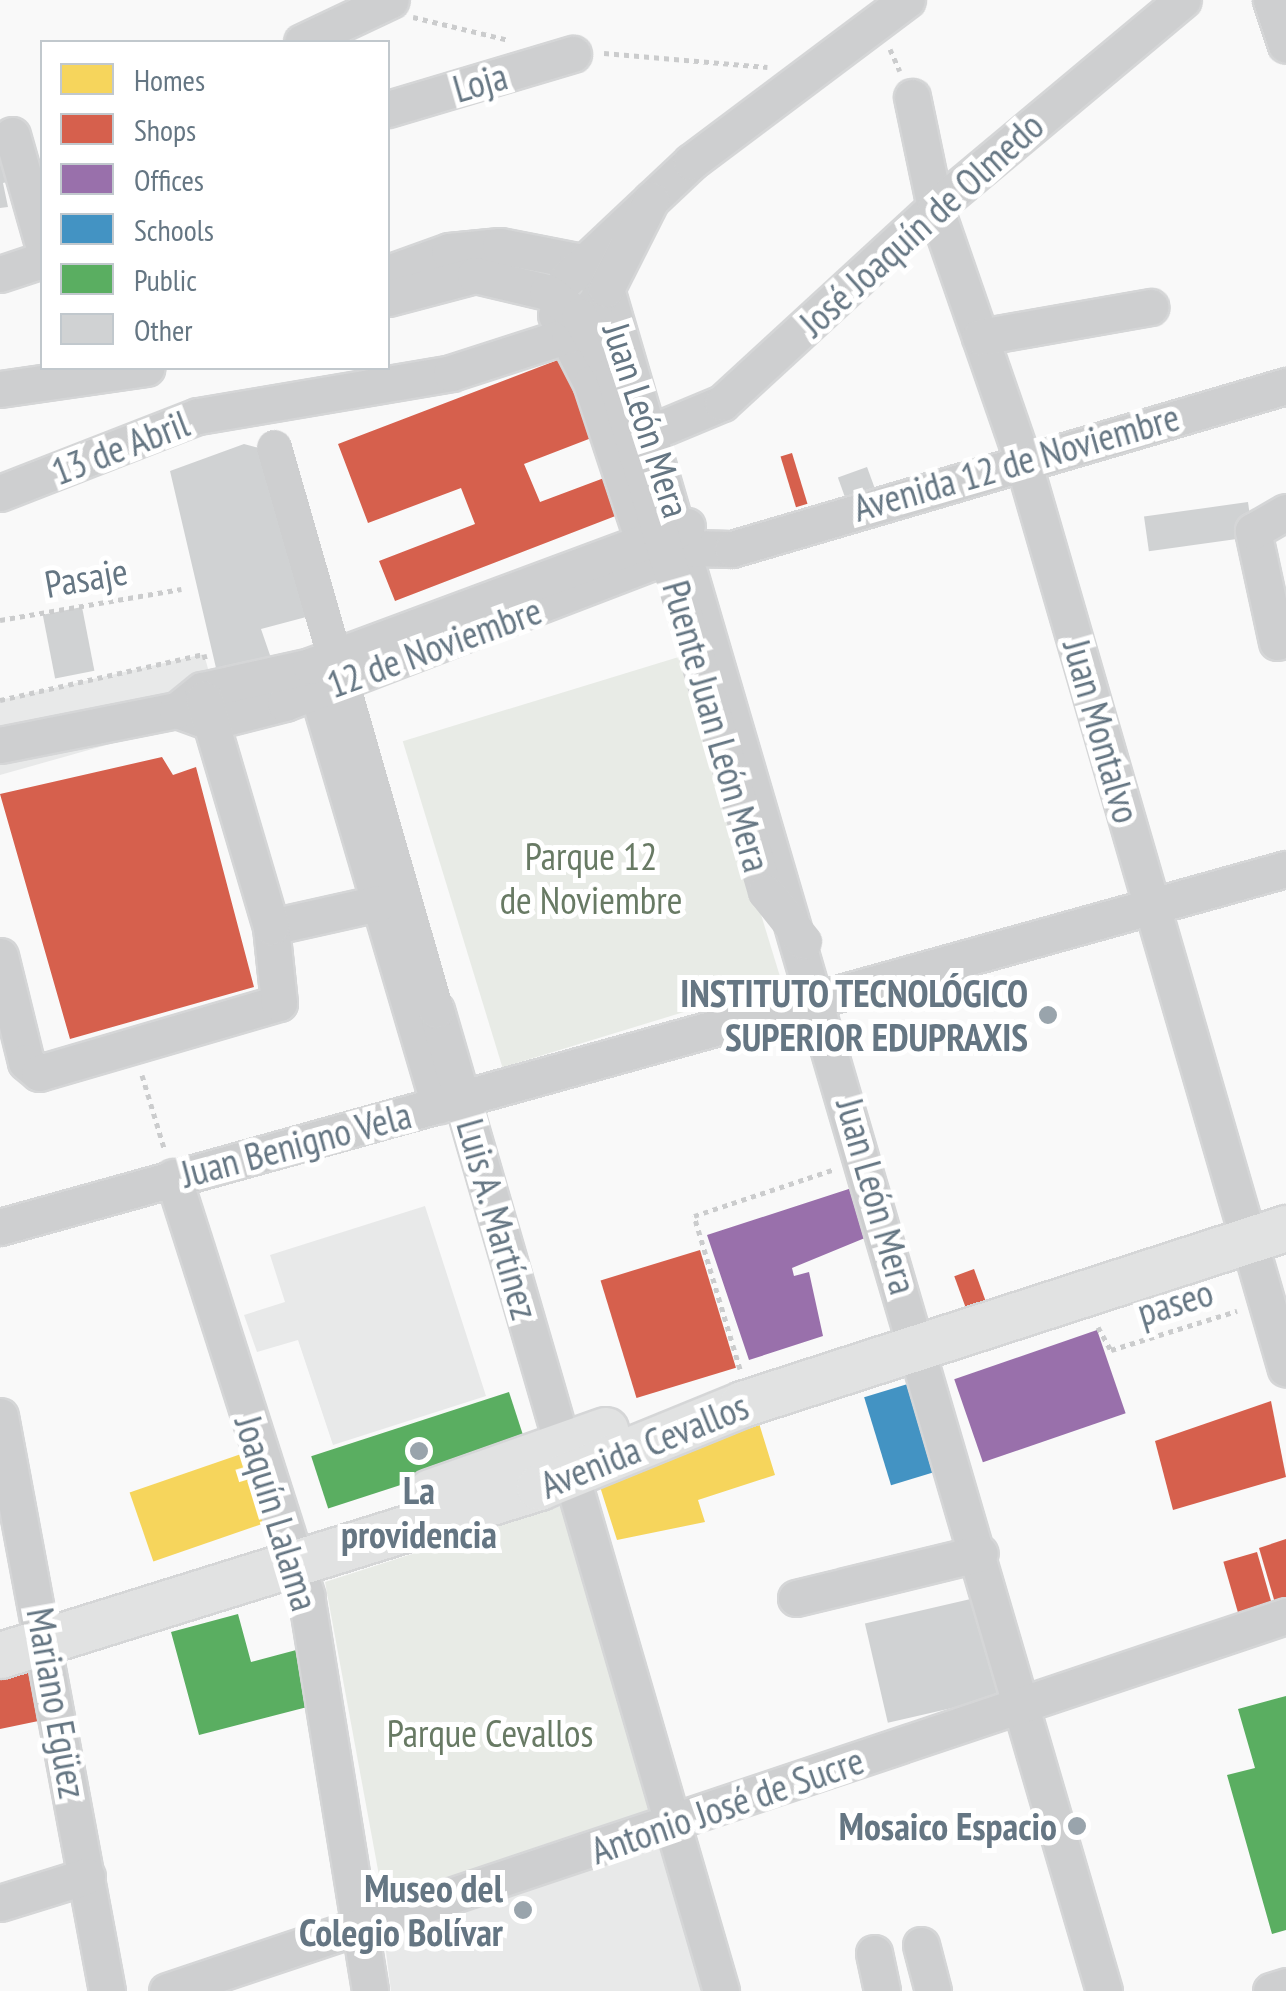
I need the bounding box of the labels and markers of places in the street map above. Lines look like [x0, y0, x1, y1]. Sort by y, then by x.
place label: INSTITUTO TECNOLÓGICO SUPERIOR EDUPRAXIS [679, 970, 1028, 1060]
marker: INSTITUTO TECNOLÓGICO SUPERIOR EDUPRAXIS [1037, 1004, 1059, 1026]
marker: La providencia [408, 1440, 430, 1462]
place label: La providencia [341, 1467, 497, 1556]
place label: Mosaico Espacio [839, 1803, 1057, 1849]
marker: Mosaico Espacio [1066, 1815, 1088, 1837]
place label: Museo del Colegio Bolívar [299, 1865, 503, 1955]
marker: Museo del Colegio Bolívar [512, 1899, 534, 1921]

